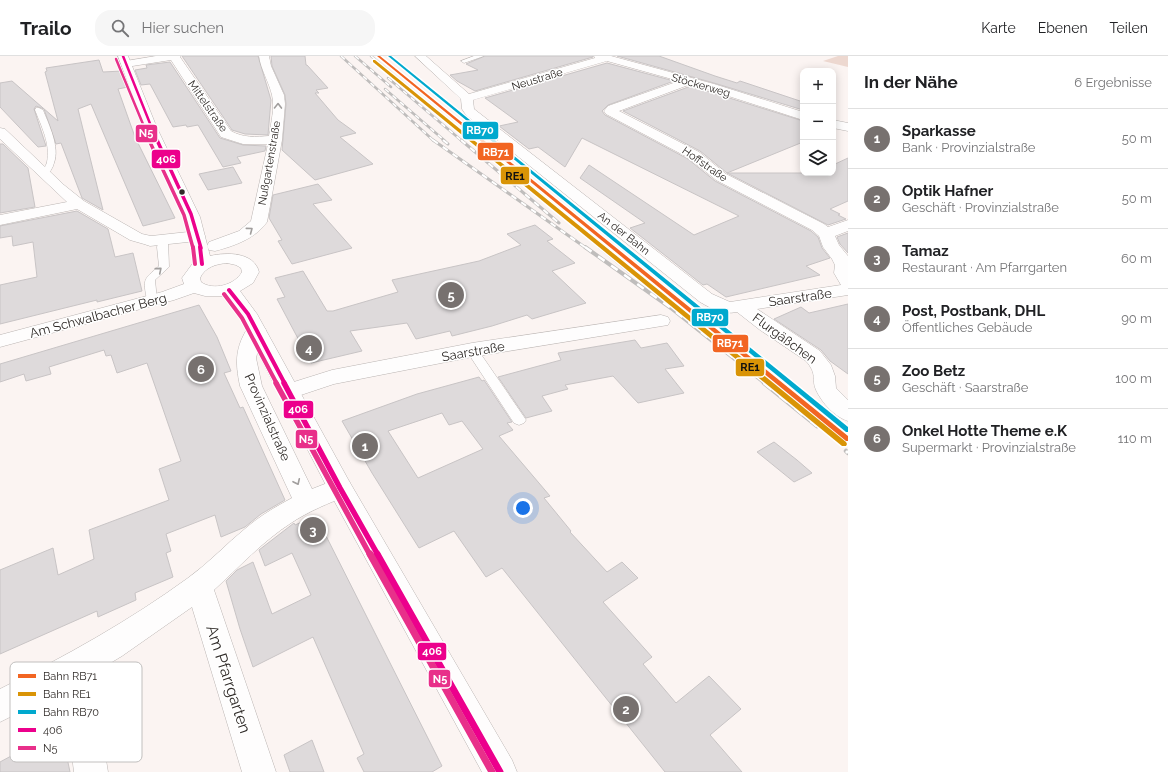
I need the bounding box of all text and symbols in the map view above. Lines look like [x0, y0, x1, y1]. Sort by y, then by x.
search box [95, 10, 375, 46]
text: Trailo [20, 17, 71, 39]
icon: search [109, 17, 131, 39]
text: Hier suchen [141, 19, 224, 37]
text: Karte [981, 20, 1016, 36]
text: Ebenen [1038, 20, 1088, 36]
text: Teilen [1110, 20, 1148, 36]
street label: Neustraße [510, 65, 565, 93]
map controls [800, 68, 836, 176]
button: + [800, 68, 836, 104]
street label: Stöckerweg [670, 71, 732, 100]
text: In der Nähe [864, 72, 958, 92]
text: 6 Ergebnisse [1074, 75, 1152, 90]
street label: Mittelstraße [185, 78, 230, 135]
one-way arrow [274, 103, 282, 109]
button: − [800, 104, 836, 140]
street label: Nußgartenstraße [256, 119, 283, 206]
line badge: RB70 [462, 121, 499, 140]
text: Sparkasse [902, 122, 976, 140]
line badge: N5 [135, 124, 158, 143]
text: RB70 [466, 124, 494, 137]
text: N5 [139, 127, 153, 140]
text: 1 [874, 131, 880, 146]
text: 50 m [1122, 131, 1152, 146]
button: layers [800, 140, 836, 176]
text: Bank · Provinzialstraße [902, 140, 1035, 155]
line badge: RB71 [477, 142, 514, 161]
street label: Hoffstraße [680, 144, 730, 185]
text: RB71 [483, 146, 510, 159]
line badge: 406 [151, 149, 181, 169]
text: 406 [156, 153, 176, 166]
line badge: RE1 [500, 166, 530, 185]
text: RE1 [505, 170, 525, 183]
text: Optik Hafner [902, 182, 993, 200]
unlabelled marker [177, 187, 187, 197]
text: 2 [873, 191, 881, 206]
text: 50 m [1122, 191, 1152, 206]
text: Geschäft · Provinzialstraße [902, 200, 1059, 215]
street label: An der Bahn [595, 209, 652, 258]
one-way arrow [246, 228, 253, 235]
text: Tamaz [902, 242, 949, 260]
text: 3 [873, 251, 881, 266]
text: 60 m [1121, 251, 1152, 266]
text: Restaurant · Am Pfarrgarten [902, 260, 1067, 275]
one-way arrow [154, 268, 162, 275]
pin: 5 [438, 280, 464, 310]
street label: Saarstraße [767, 286, 833, 309]
street label: Am Schwalbacher Berg [28, 290, 168, 341]
text: Post, Postbank, DHL [902, 302, 1045, 320]
line badge: RB70 [691, 308, 729, 327]
street label: Flurgäßchen [750, 310, 820, 367]
text: RB70 [696, 311, 724, 324]
text: 4 [873, 311, 881, 326]
text: 90 m [1121, 311, 1152, 326]
text: Öffentliches Gebäude [902, 320, 1032, 335]
pin: 4 [296, 333, 322, 363]
line badge: RB71 [712, 334, 749, 353]
text: RB71 [717, 337, 744, 350]
street label: Saarstraße [440, 339, 506, 364]
pin: 6 [188, 354, 214, 384]
line badge: RE1 [735, 358, 765, 377]
text: RE1 [740, 361, 760, 374]
text: Zoo Betz [902, 362, 965, 380]
street label: Provinzialstraße [242, 371, 294, 464]
text: 5 [873, 371, 881, 386]
text: 100 m [1115, 371, 1152, 386]
text: Geschäft · Saarstraße [902, 380, 1028, 395]
line badge: 406 [283, 400, 314, 419]
text: 406 [288, 403, 308, 416]
text: Onkel Hotte Theme e.K [902, 422, 1067, 440]
line badge: N5 [295, 429, 318, 449]
pin: 1 [352, 431, 378, 461]
text: 6 [873, 431, 881, 446]
text: 110 m [1118, 431, 1152, 446]
text: N5 [299, 433, 313, 446]
text: Supermarkt · Provinzialstraße [902, 440, 1076, 455]
one-way arrow [292, 478, 300, 486]
your location [513, 498, 533, 518]
pin: 3 [300, 515, 326, 545]
street label: Am Pfarrgarten [202, 623, 255, 736]
line badge: 406 [417, 642, 447, 661]
text: 406 [422, 645, 442, 658]
legend [10, 662, 142, 762]
line badge: N5 [428, 669, 451, 688]
text: Bahn RB71 [43, 670, 97, 683]
text: N5 [433, 673, 447, 686]
text: Bahn RE1 [43, 688, 91, 701]
pin: 2 [613, 694, 639, 724]
text: Bahn RB70 [43, 706, 99, 719]
text: 406 [43, 724, 63, 737]
text: N5 [43, 742, 58, 755]

